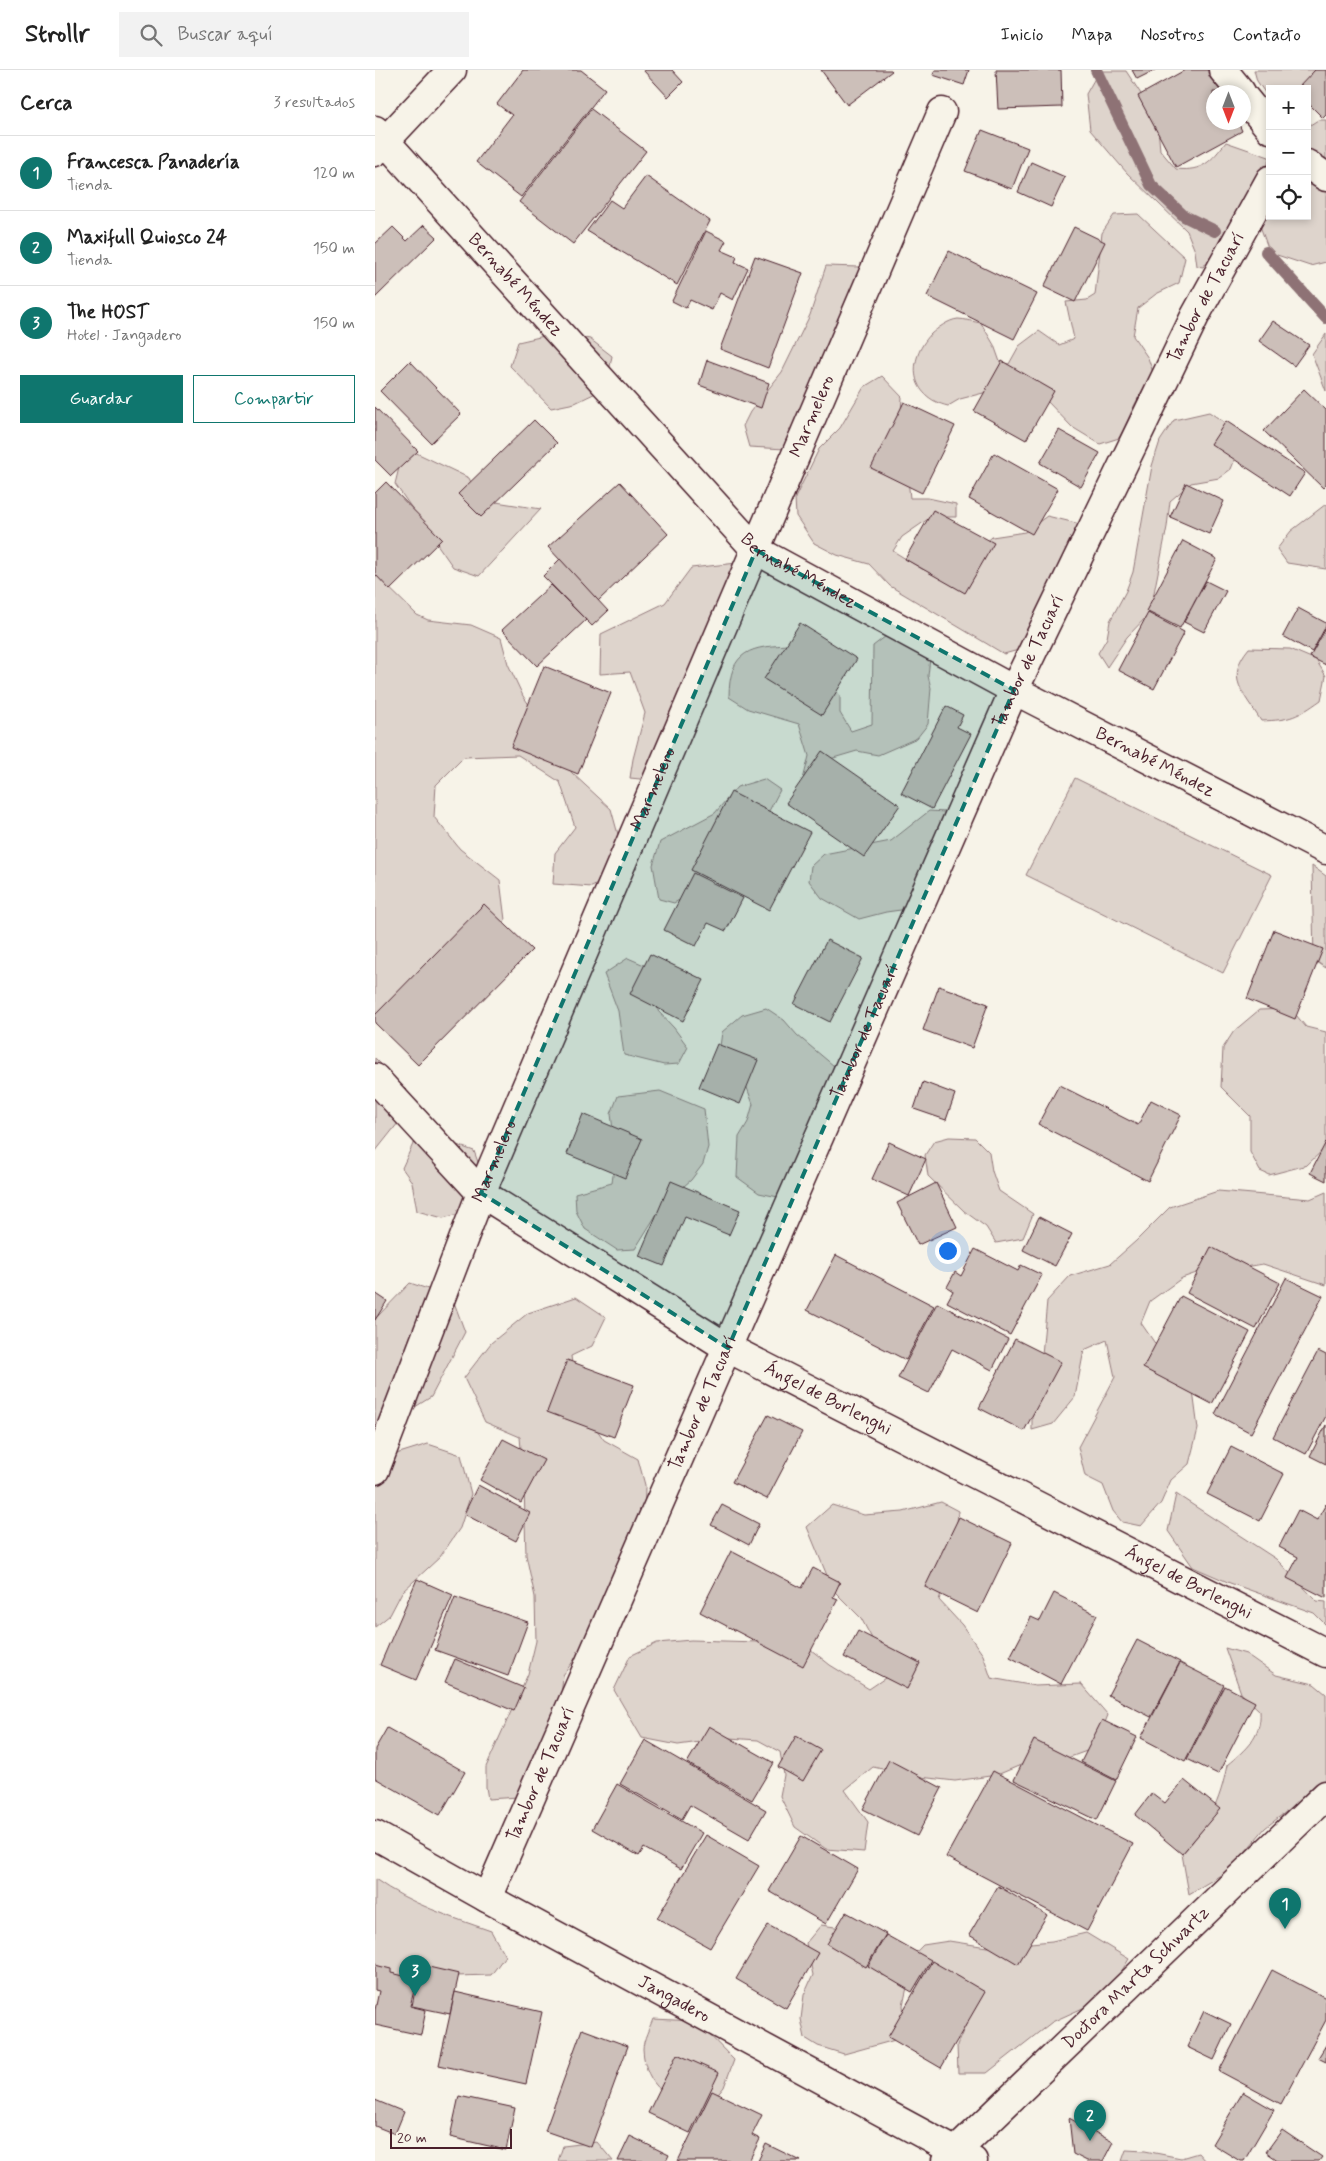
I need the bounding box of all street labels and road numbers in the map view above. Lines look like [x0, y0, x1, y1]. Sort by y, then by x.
street label: Bernabé Méndez [462, 228, 568, 342]
street label: Tambor de Tacuarí [1162, 228, 1251, 367]
street label: Marmelero [784, 371, 840, 461]
street label: Bernabé Méndez [735, 528, 861, 614]
street label: Tambor de Tacuarí [987, 591, 1070, 732]
street label: Bernabé Méndez [1091, 722, 1219, 803]
street label: Marmelero [625, 744, 682, 834]
street label: Tambor de Tacuarí [825, 961, 905, 1103]
street label: Marmelero [466, 1116, 523, 1206]
street label: Tambor de Tacuarí [663, 1332, 743, 1474]
street label: Ángel de Borlenghi [760, 1356, 895, 1441]
street label: Ángel de Borlenghi [1121, 1540, 1256, 1625]
street label: Tambor de Tacuarí [501, 1703, 581, 1845]
street label: Doctora Marta Schwartz [1057, 1901, 1215, 2054]
street label: Jangadero [634, 1970, 714, 2028]

